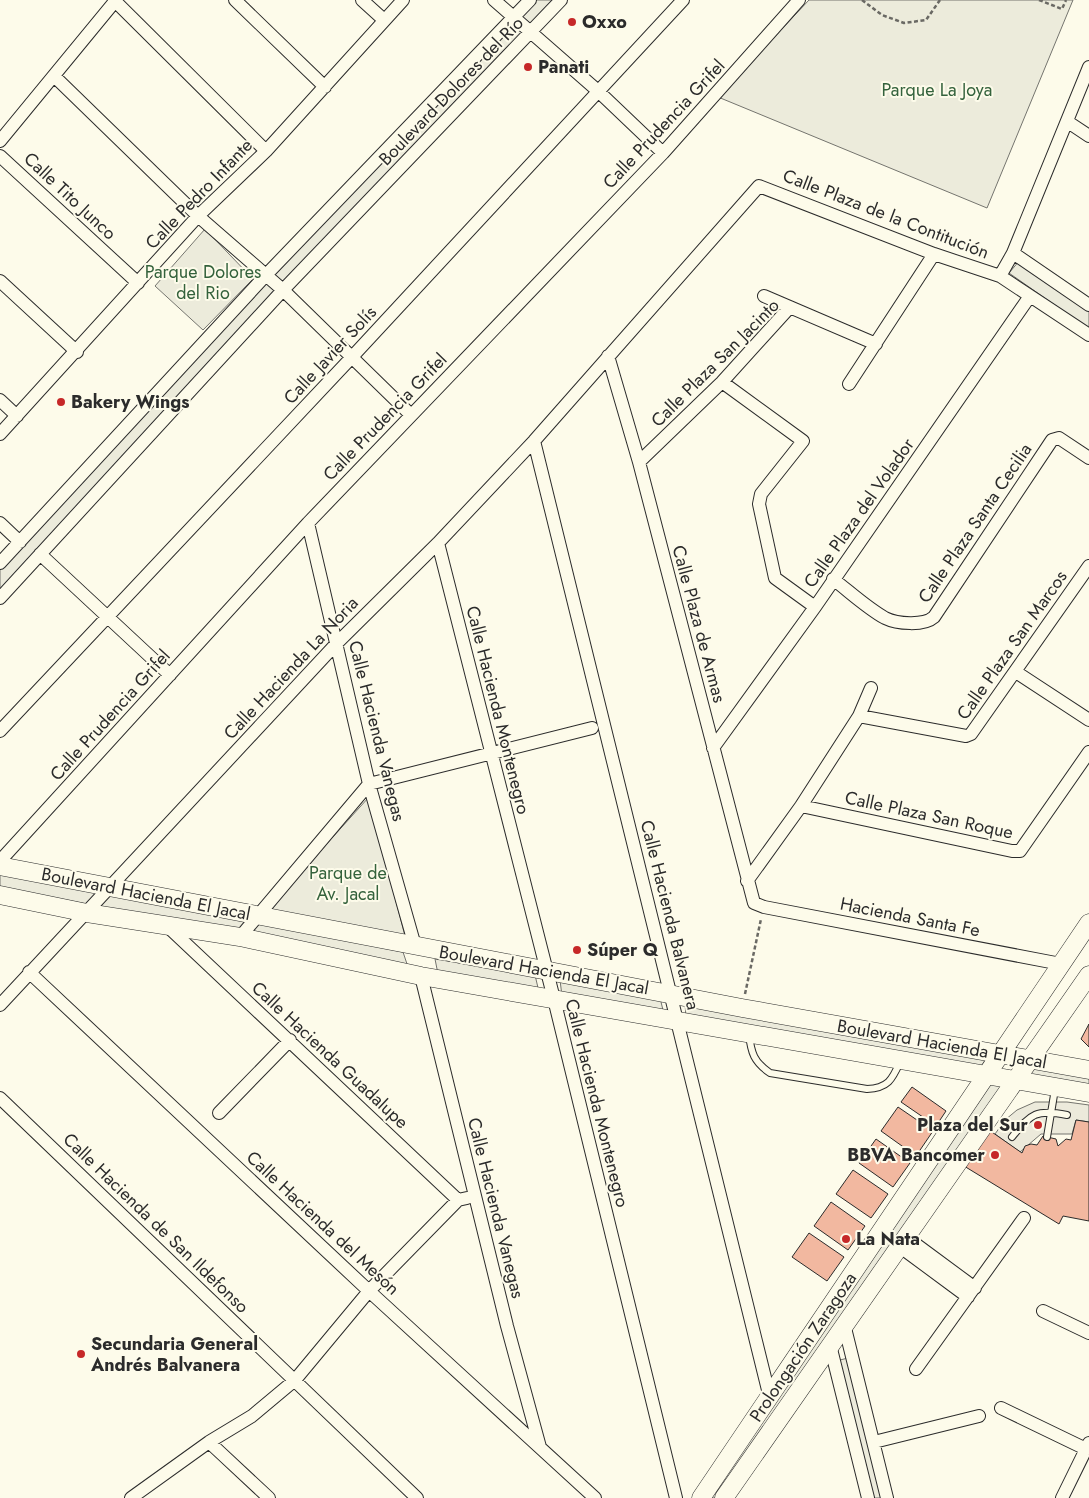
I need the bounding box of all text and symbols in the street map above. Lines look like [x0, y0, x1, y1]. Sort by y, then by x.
place label: Oxxo [582, 9, 627, 35]
street label: Boulevard Dolores del Río [373, 10, 529, 171]
marker: Oxxo [566, 16, 578, 28]
street label: Calle Prudencia Grifel [597, 53, 731, 195]
place label: Panati [538, 54, 589, 80]
marker: Panati [522, 61, 534, 73]
park label: Parque La Joya [882, 77, 992, 103]
street label: Calle Pedro Infante [139, 133, 259, 255]
street label: Calle Tito Junco [18, 146, 122, 246]
street label: Calle Plaza de la Contitución [779, 163, 993, 265]
park label: Parque Dolores del Rio [145, 259, 261, 306]
street label: Calle Plaza San Jacinto [645, 293, 785, 433]
street label: Calle Javier Solís [278, 300, 382, 410]
street label: Calle Prudencia Grifel [317, 347, 453, 487]
place label: Bakery Wings [71, 389, 189, 415]
marker: Bakery Wings [55, 396, 67, 408]
street label: Calle Plaza del Volador [797, 432, 921, 593]
street label: Calle Plaza Santa Cecilia [912, 438, 1038, 608]
street label: Calle Plaza de Armas [665, 542, 733, 706]
street label: Calle Plaza San Marcos [951, 565, 1073, 725]
street label: Calle Hacienda La Noria [218, 591, 364, 745]
street label: Calle Hacienda Montenegro [460, 603, 537, 817]
street label: Calle Hacienda Vanegas [342, 638, 412, 824]
street label: Calle Prudencia Grifel [44, 644, 176, 786]
street label: Calle Plaza San Roque [843, 784, 1015, 846]
street label: Calle Hacienda Balvanera [634, 817, 706, 1013]
park label: Parque de Av. Jacal [309, 860, 387, 907]
street label: Boulevard Hacienda El Jacal [39, 861, 253, 927]
street label: Hacienda Santa Fe [838, 891, 982, 943]
place label: Súper Q [587, 937, 659, 963]
street label: Boulevard Hacienda El Jacal [437, 939, 651, 1001]
marker: Súper Q [571, 944, 583, 956]
street label: Calle Hacienda Guadalupe [246, 975, 414, 1135]
street label: Calle Hacienda Montenegro [559, 996, 636, 1210]
street label: Boulevard Hacienda El Jacal [835, 1013, 1049, 1075]
place label: Plaza del Sur [917, 1112, 1029, 1138]
street label: Calle Hacienda Vanegas [461, 1115, 531, 1301]
marker: Plaza del Sur [1032, 1119, 1044, 1131]
street label: Calle Hacienda de San Ildefonso [57, 1127, 255, 1319]
place label: BBVA Bancomer [847, 1142, 986, 1168]
street label: Calle Hacienda del Mesón [241, 1145, 405, 1301]
marker: BBVA Bancomer [989, 1149, 1001, 1161]
place label: La Nata [856, 1226, 920, 1252]
marker: La Nata [840, 1233, 852, 1245]
street label: Prolongación Zaragoza [743, 1267, 863, 1427]
place label: Secundaria General Andrés Balvanera [90, 1331, 258, 1378]
marker: Secundaria General Andrés Balvanera [75, 1348, 87, 1360]

